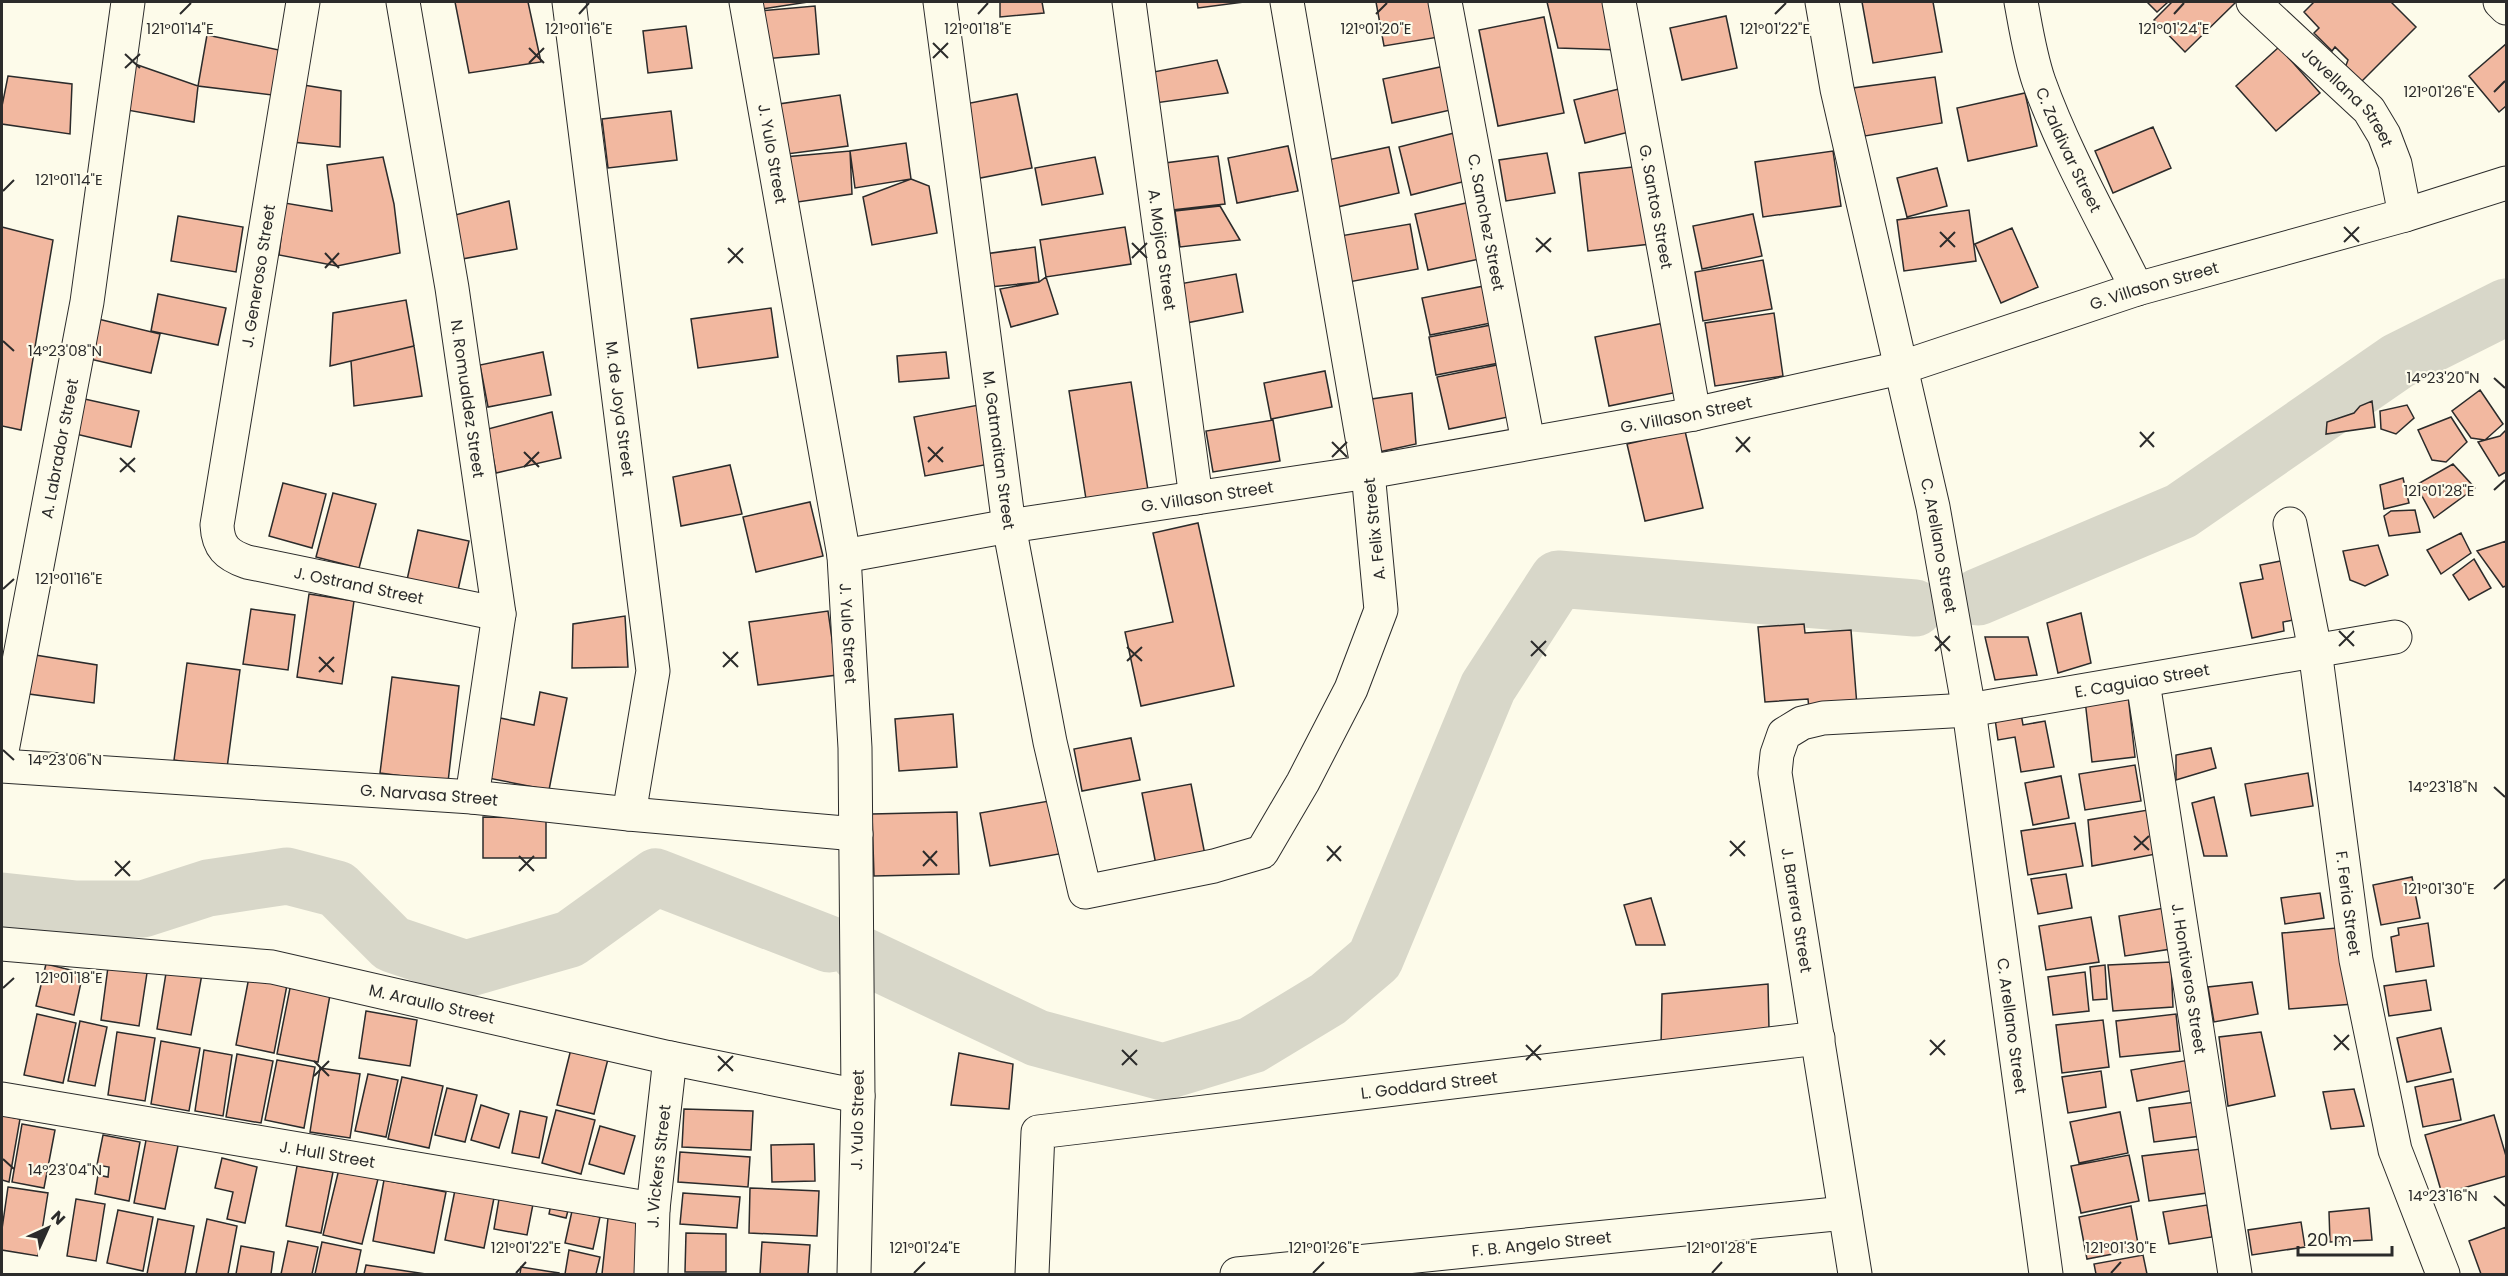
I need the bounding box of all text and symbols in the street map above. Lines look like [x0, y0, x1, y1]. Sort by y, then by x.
text: 121°01'14"E [146, 18, 214, 39]
text: 121°01'16"E [545, 18, 613, 39]
text: 121°01'18"E [944, 18, 1012, 39]
text: 121°01'20"E [1340, 18, 1412, 39]
text: 121°01'22"E [1740, 18, 1810, 39]
text: 121°01'24"E [2138, 18, 2210, 39]
street label: Javellana Street [2296, 42, 2399, 151]
text: 121°01'26"E [2403, 81, 2475, 102]
street label: C. Zaldivar Street [2030, 84, 2107, 216]
street label: J. Yulo Street [752, 102, 792, 206]
street label: G. Santos Street [1633, 143, 1678, 271]
street label: C. Sanchez Street [1462, 152, 1510, 293]
text: 121°01'14"E [35, 169, 103, 190]
street label: A. Mojica Street [1142, 188, 1182, 312]
street label: J. Generoso Street [236, 203, 281, 349]
street label: G. Villason Street [2087, 256, 2221, 316]
street label: N. Romualdez Street [445, 318, 490, 480]
text: 14°23'08"N [28, 340, 102, 361]
street label: M. de Joya Street [600, 340, 639, 478]
text: 14°23'20"N [2406, 367, 2480, 388]
street label: M. Gatmaitan Street [977, 369, 1020, 532]
street label: A. Labrador Street [35, 376, 84, 520]
street label: G. Villason Street [1619, 390, 1754, 439]
street label: G. Villason Street [1139, 475, 1275, 518]
street label: A. Felix Street [1358, 476, 1391, 581]
street label: C. Arellano Street [1915, 476, 1963, 615]
text: 121°01'28"E [2403, 480, 2475, 501]
street label: J. Ostrand Street [292, 561, 426, 610]
text: 121°01'16"E [35, 568, 103, 589]
street label: J. Yulo Street [834, 582, 862, 685]
street label: E. Caguiao Street [2073, 658, 2211, 704]
text: 14°23'06"N [28, 749, 102, 770]
text: 14°23'18"N [2408, 776, 2478, 797]
street label: G. Narvasa Street [359, 779, 499, 812]
street label: J. Barrera Street [1775, 846, 1818, 975]
street label: F. Feria Street [2330, 850, 2366, 957]
text: 121°01'30"E [2403, 878, 2475, 899]
street label: J. Hontiveros Street [2166, 902, 2212, 1056]
street label: C. Arellano Street [1991, 956, 2032, 1095]
text: 121°01'18"E [35, 967, 103, 988]
street label: M. Araullo Street [367, 979, 497, 1030]
street label: L. Goddard Street [1359, 1066, 1499, 1105]
street label: J. Yulo Street [845, 1069, 870, 1171]
street label: J. Vickers Street [641, 1103, 677, 1229]
street label: J. Hull Street [278, 1135, 377, 1174]
text: 14°23'04"N [28, 1159, 102, 1180]
text: 14°23'16"N [2408, 1185, 2478, 1206]
north arrow [18, 1198, 78, 1258]
text: N [46, 1205, 71, 1230]
scale bar [2298, 1219, 2392, 1257]
street label: F. B. Angelo Street [1471, 1225, 1613, 1262]
text: 20 m [2307, 1227, 2352, 1252]
text: 121°01'22"E [491, 1237, 561, 1258]
text: 121°01'24"E [889, 1237, 961, 1258]
text: 121°01'26"E [1288, 1237, 1360, 1258]
text: 121°01'28"E [1686, 1237, 1758, 1258]
text: 121°01'30"E [2085, 1237, 2157, 1258]

